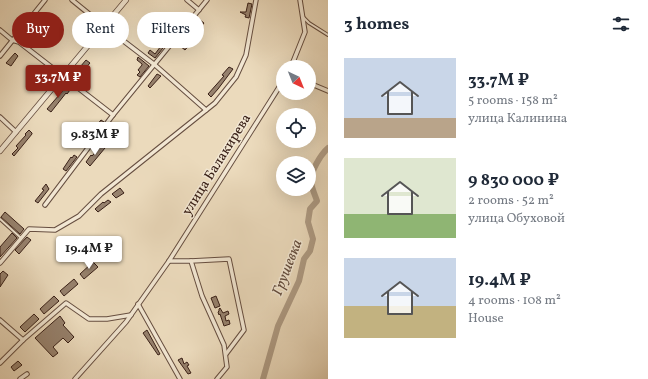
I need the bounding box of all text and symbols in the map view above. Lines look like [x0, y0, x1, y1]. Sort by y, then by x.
chip: Buy [12, 12, 64, 48]
chip: Rent [72, 12, 129, 48]
chip: Filters [137, 12, 204, 48]
text: 3 homes [344, 13, 409, 36]
icon: filters [610, 13, 632, 35]
north arrow [276, 60, 316, 100]
map controls [276, 60, 316, 196]
pin: 33.7M ₽ [21, 65, 95, 99]
text: 33.7M ₽ [35, 69, 81, 87]
text: 33.7M ₽ [468, 69, 529, 92]
icon: home [376, 74, 424, 122]
text: 5 rooms · 158 m² [468, 92, 558, 110]
button: locate [276, 108, 316, 148]
street label: улица Балакирева [178, 110, 256, 220]
text: улица Калинина [468, 110, 567, 128]
pin: 9.83M ₽ [58, 122, 132, 156]
text: 9.83M ₽ [71, 126, 119, 144]
button: layers [276, 156, 316, 196]
text: 9 830 000 ₽ [468, 169, 559, 192]
icon: home [376, 174, 424, 222]
text: 2 rooms · 52 m² [468, 192, 554, 210]
text: улица Обуховой [468, 210, 565, 228]
pin: 19.4M ₽ [52, 236, 126, 270]
water label: Грушевка [268, 237, 308, 299]
text: 19.4M ₽ [65, 240, 113, 258]
text: 19.4M ₽ [468, 269, 531, 292]
icon: home [376, 274, 424, 322]
text: 4 rooms · 108 m² [468, 292, 561, 310]
text: House [468, 310, 504, 328]

